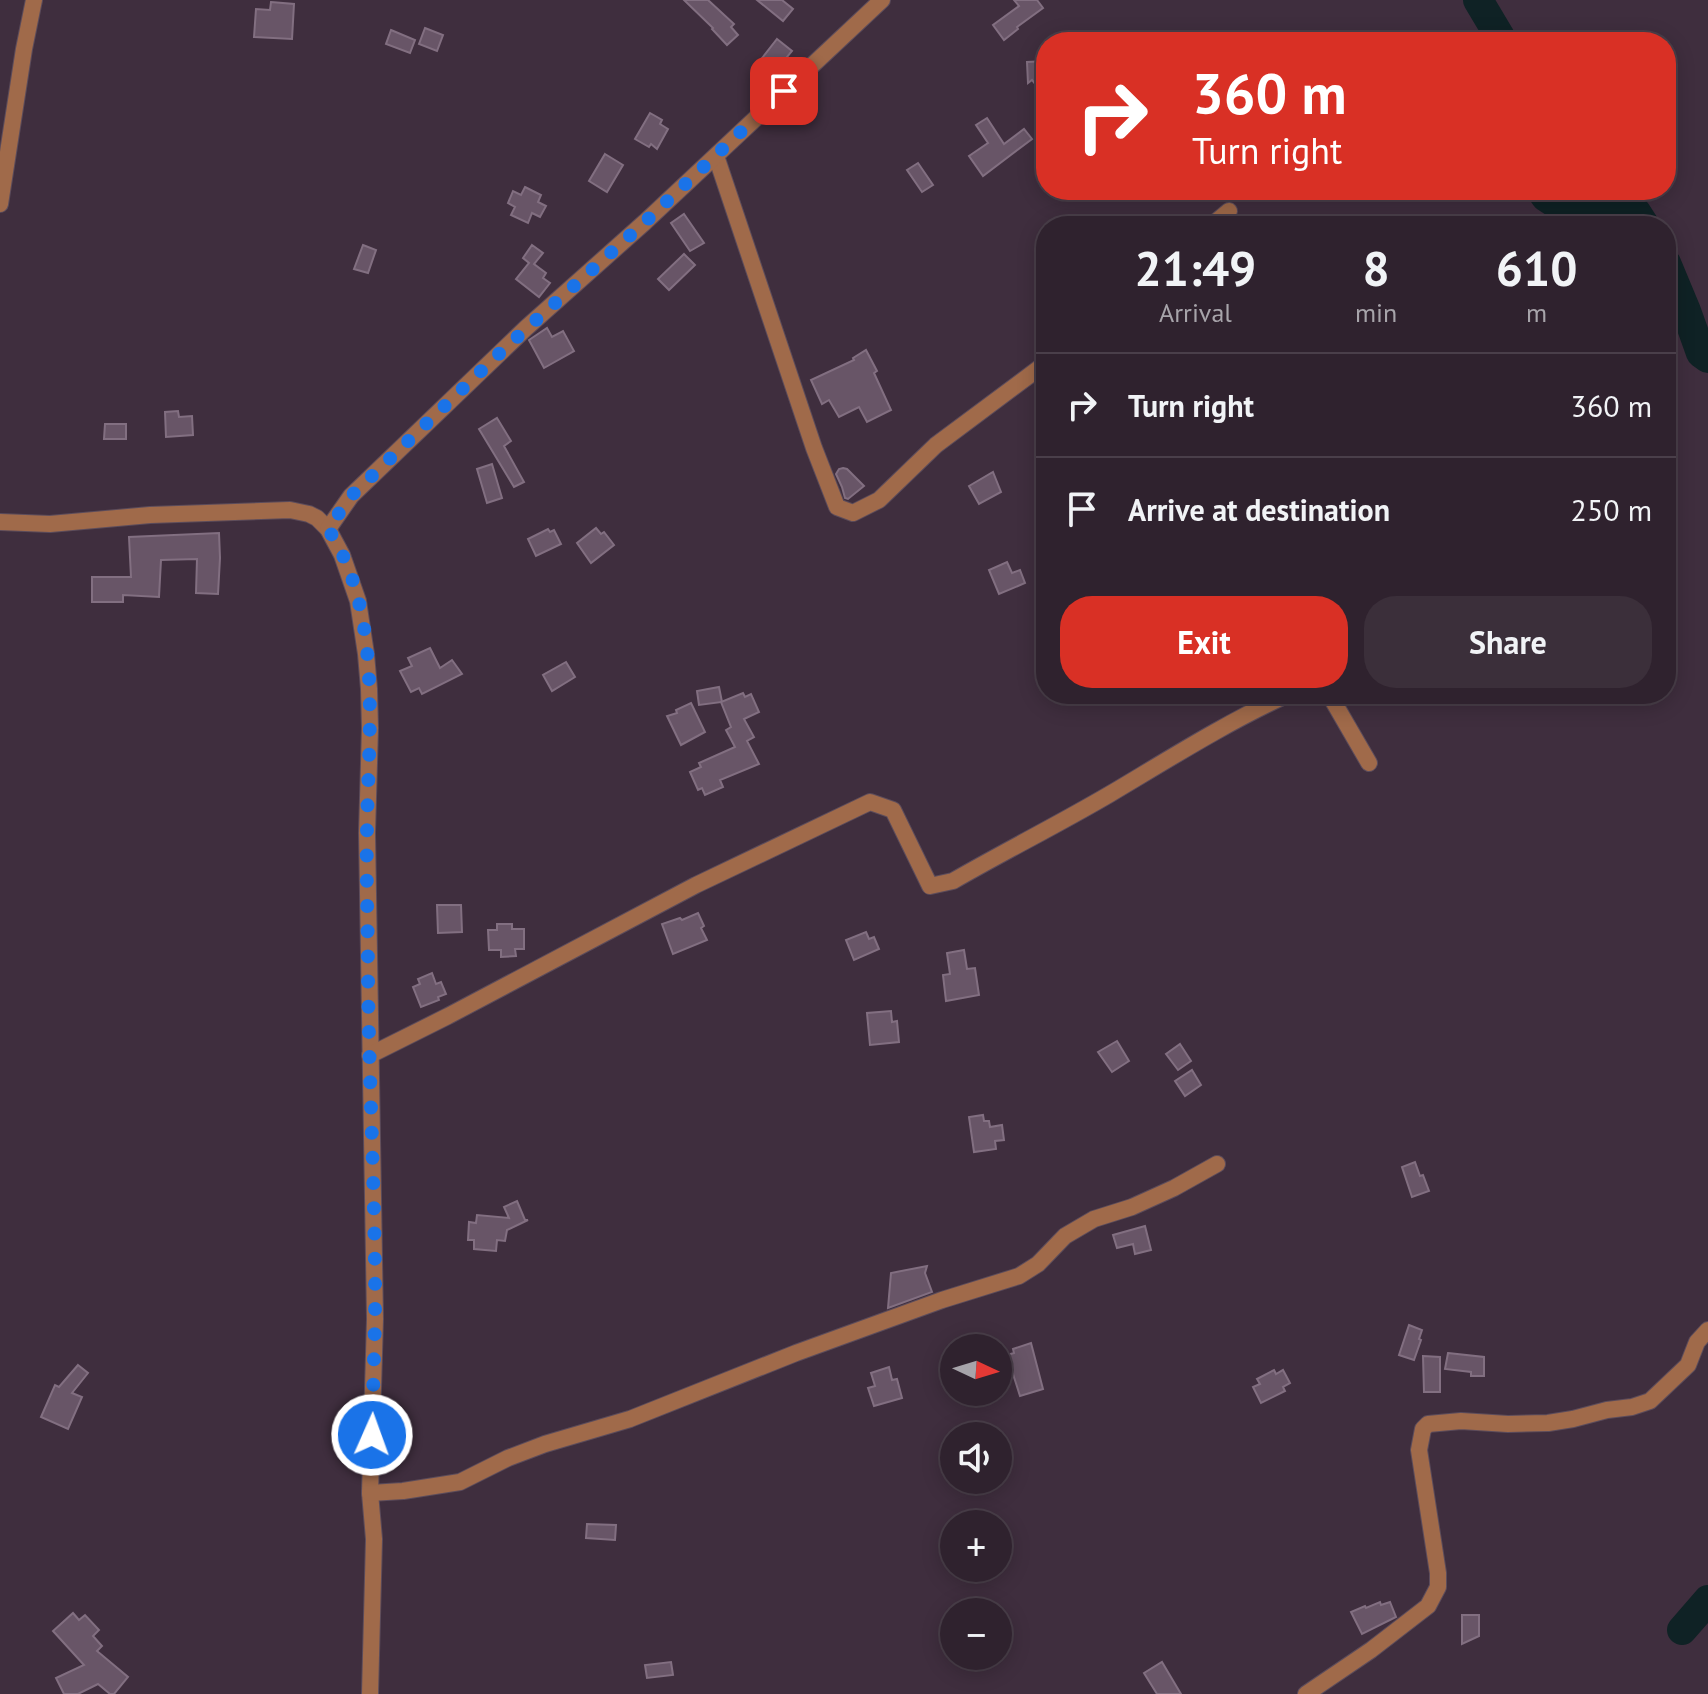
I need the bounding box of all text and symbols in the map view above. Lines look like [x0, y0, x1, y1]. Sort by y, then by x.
pin [750, 57, 818, 125]
text: 360 m [1192, 57, 1347, 129]
icon: right [1060, 64, 1164, 168]
icon: arrive [762, 69, 806, 113]
text: Turn right [1192, 127, 1342, 174]
text: 21:49 [1135, 237, 1256, 299]
text: 8 [1362, 237, 1390, 299]
text: 610 [1496, 237, 1577, 299]
text: Arrival [1159, 296, 1232, 329]
text: min [1355, 296, 1397, 329]
text: m [1526, 296, 1547, 329]
icon: right [1060, 383, 1104, 427]
text: Turn right [1128, 386, 1254, 425]
text: 360 m [1571, 386, 1652, 425]
icon: arrive [1060, 487, 1104, 531]
text: Arrive at destination [1128, 490, 1390, 529]
text: 250 m [1571, 490, 1652, 529]
button: Exit [1060, 596, 1348, 688]
button: Share [1364, 596, 1652, 688]
north arrow [940, 1334, 1012, 1406]
map controls [940, 1334, 1012, 1670]
position arrow [330, 1393, 414, 1477]
button: sound [940, 1422, 1012, 1494]
button: + [940, 1510, 1012, 1582]
button: − [940, 1598, 1012, 1670]

